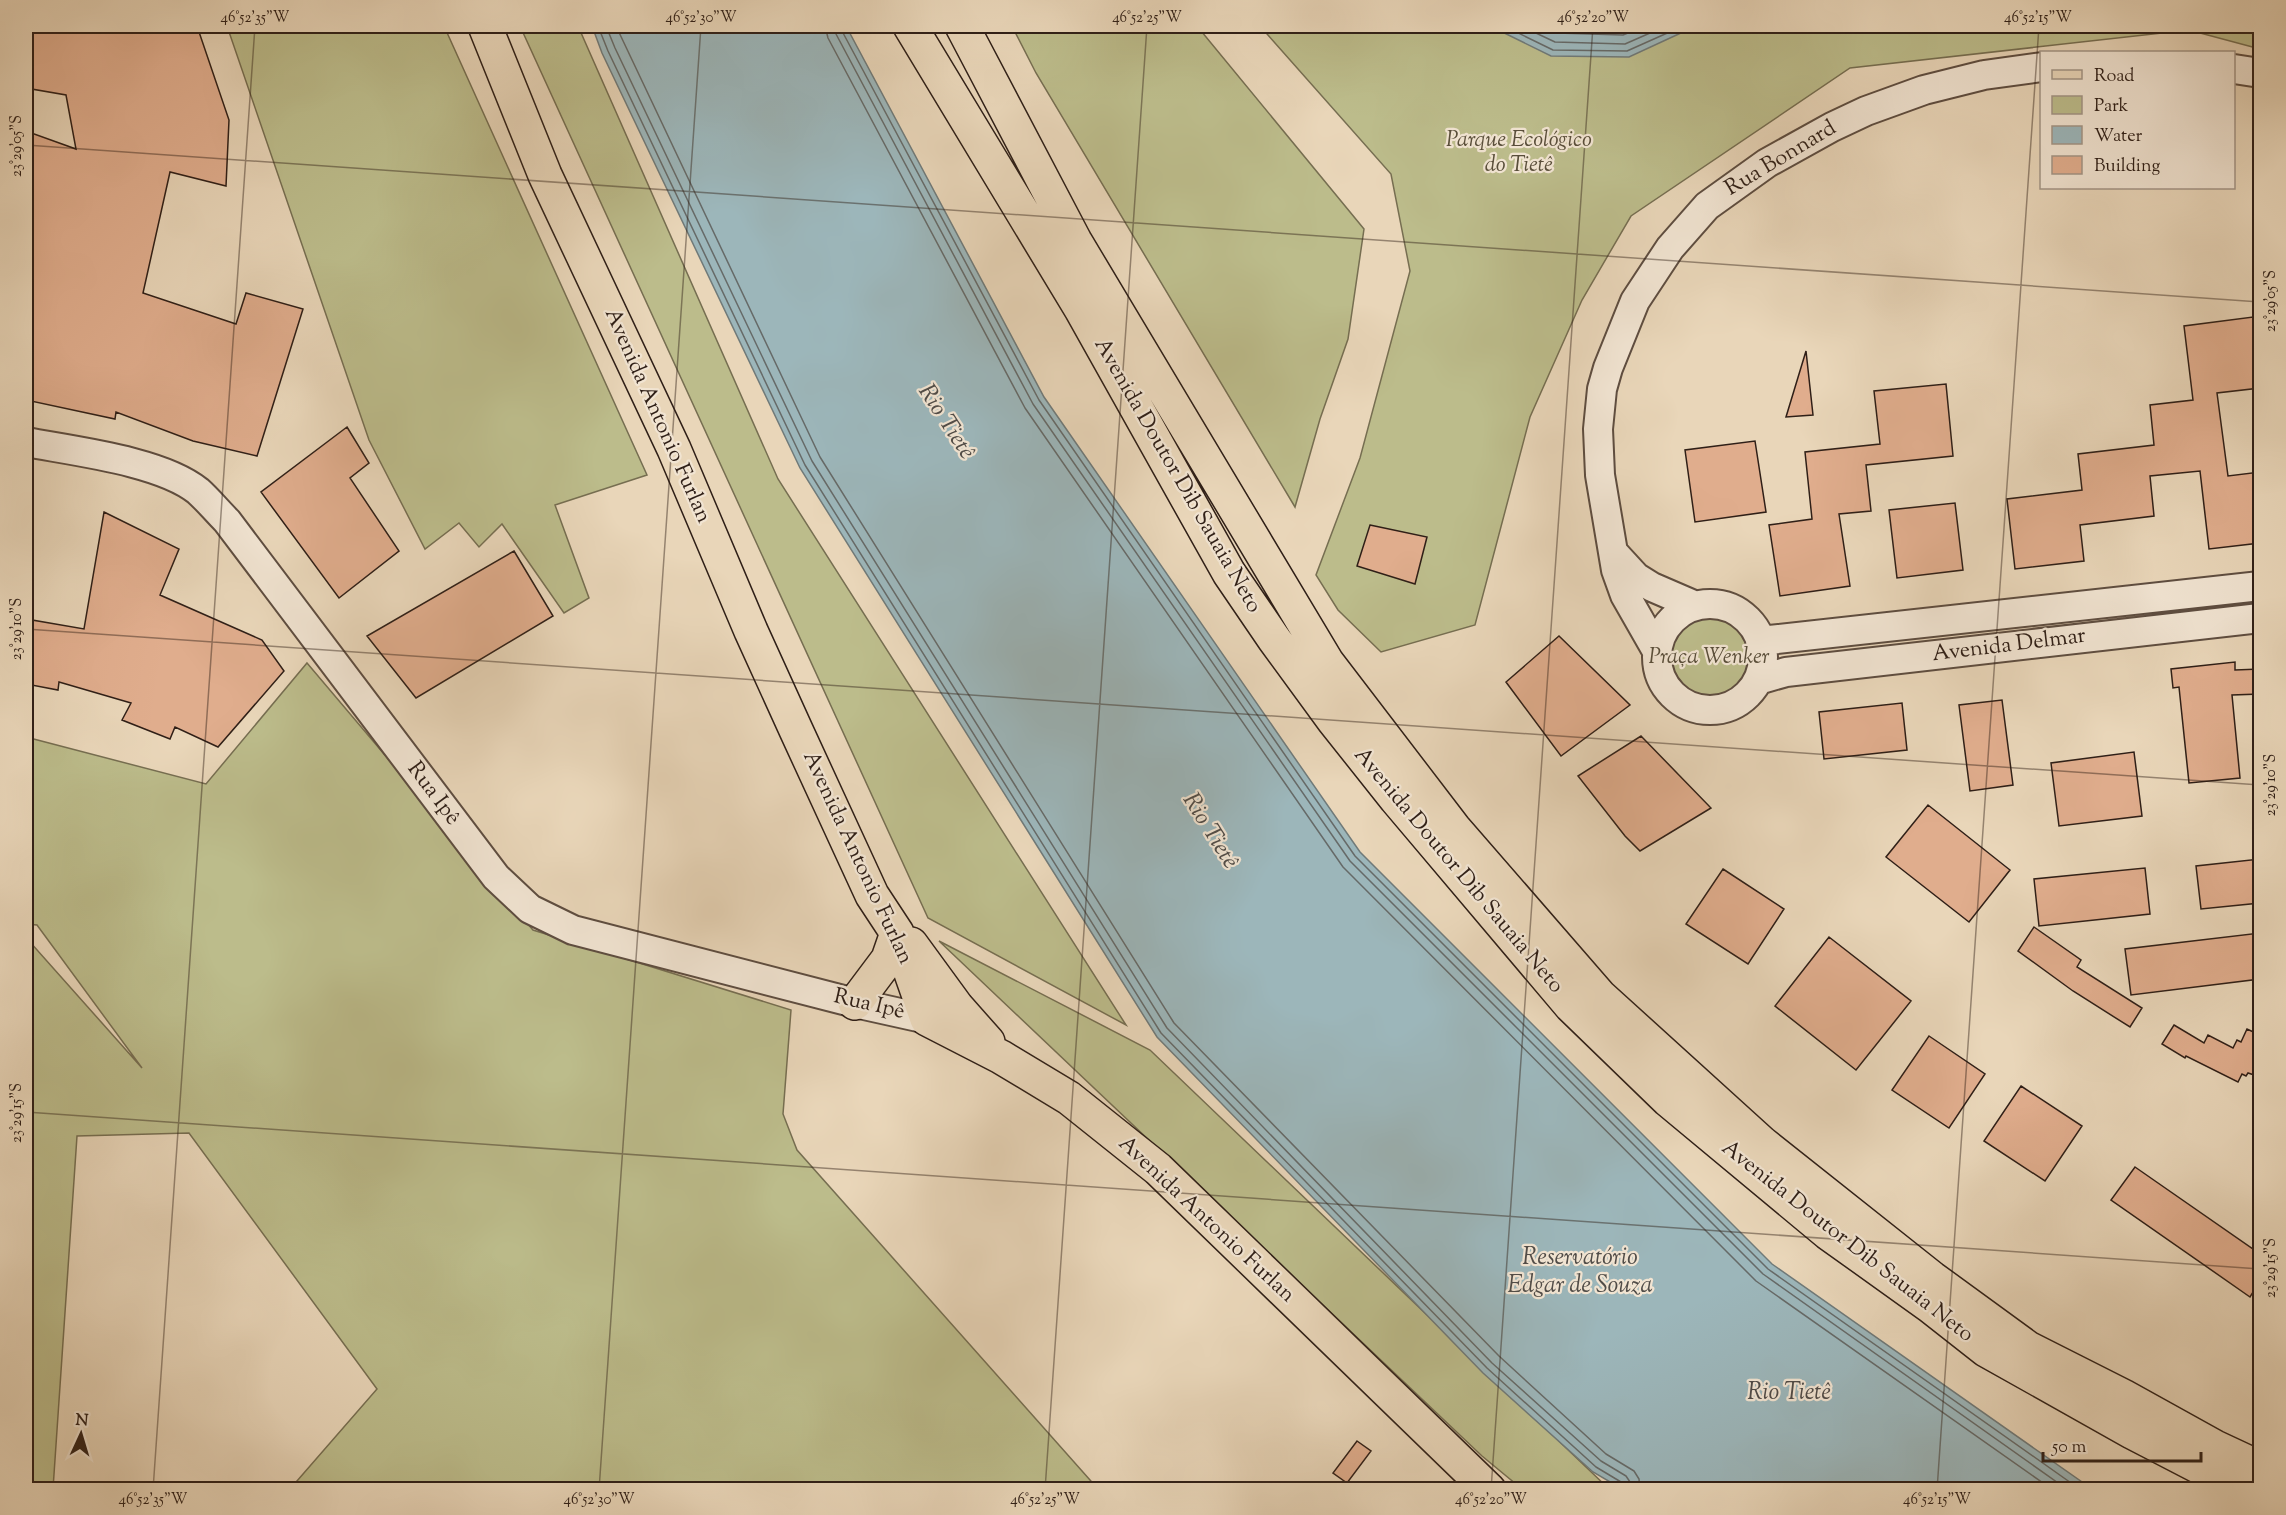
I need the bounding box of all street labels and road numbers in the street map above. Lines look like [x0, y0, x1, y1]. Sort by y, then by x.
street label: Rua Bonnard [1719, 113, 1843, 205]
street label: Avenida Antonio Furlan [595, 303, 719, 529]
street label: Avenida Doutor Dib Sauaia Neto [1085, 333, 1269, 619]
street label: Avenida Delmar [1931, 621, 2087, 671]
street label: Avenida Doutor Dib Sauaia Neto [1345, 741, 1571, 1001]
street label: Avenida Antonio Furlan [793, 746, 921, 970]
street label: Rua Ipê [398, 755, 468, 833]
street label: Rua Ipê [830, 981, 908, 1029]
street label: Avenida Antonio Furlan [1110, 1129, 1302, 1311]
street label: Avenida Doutor Dib Sauaia Neto [1714, 1133, 1980, 1351]

